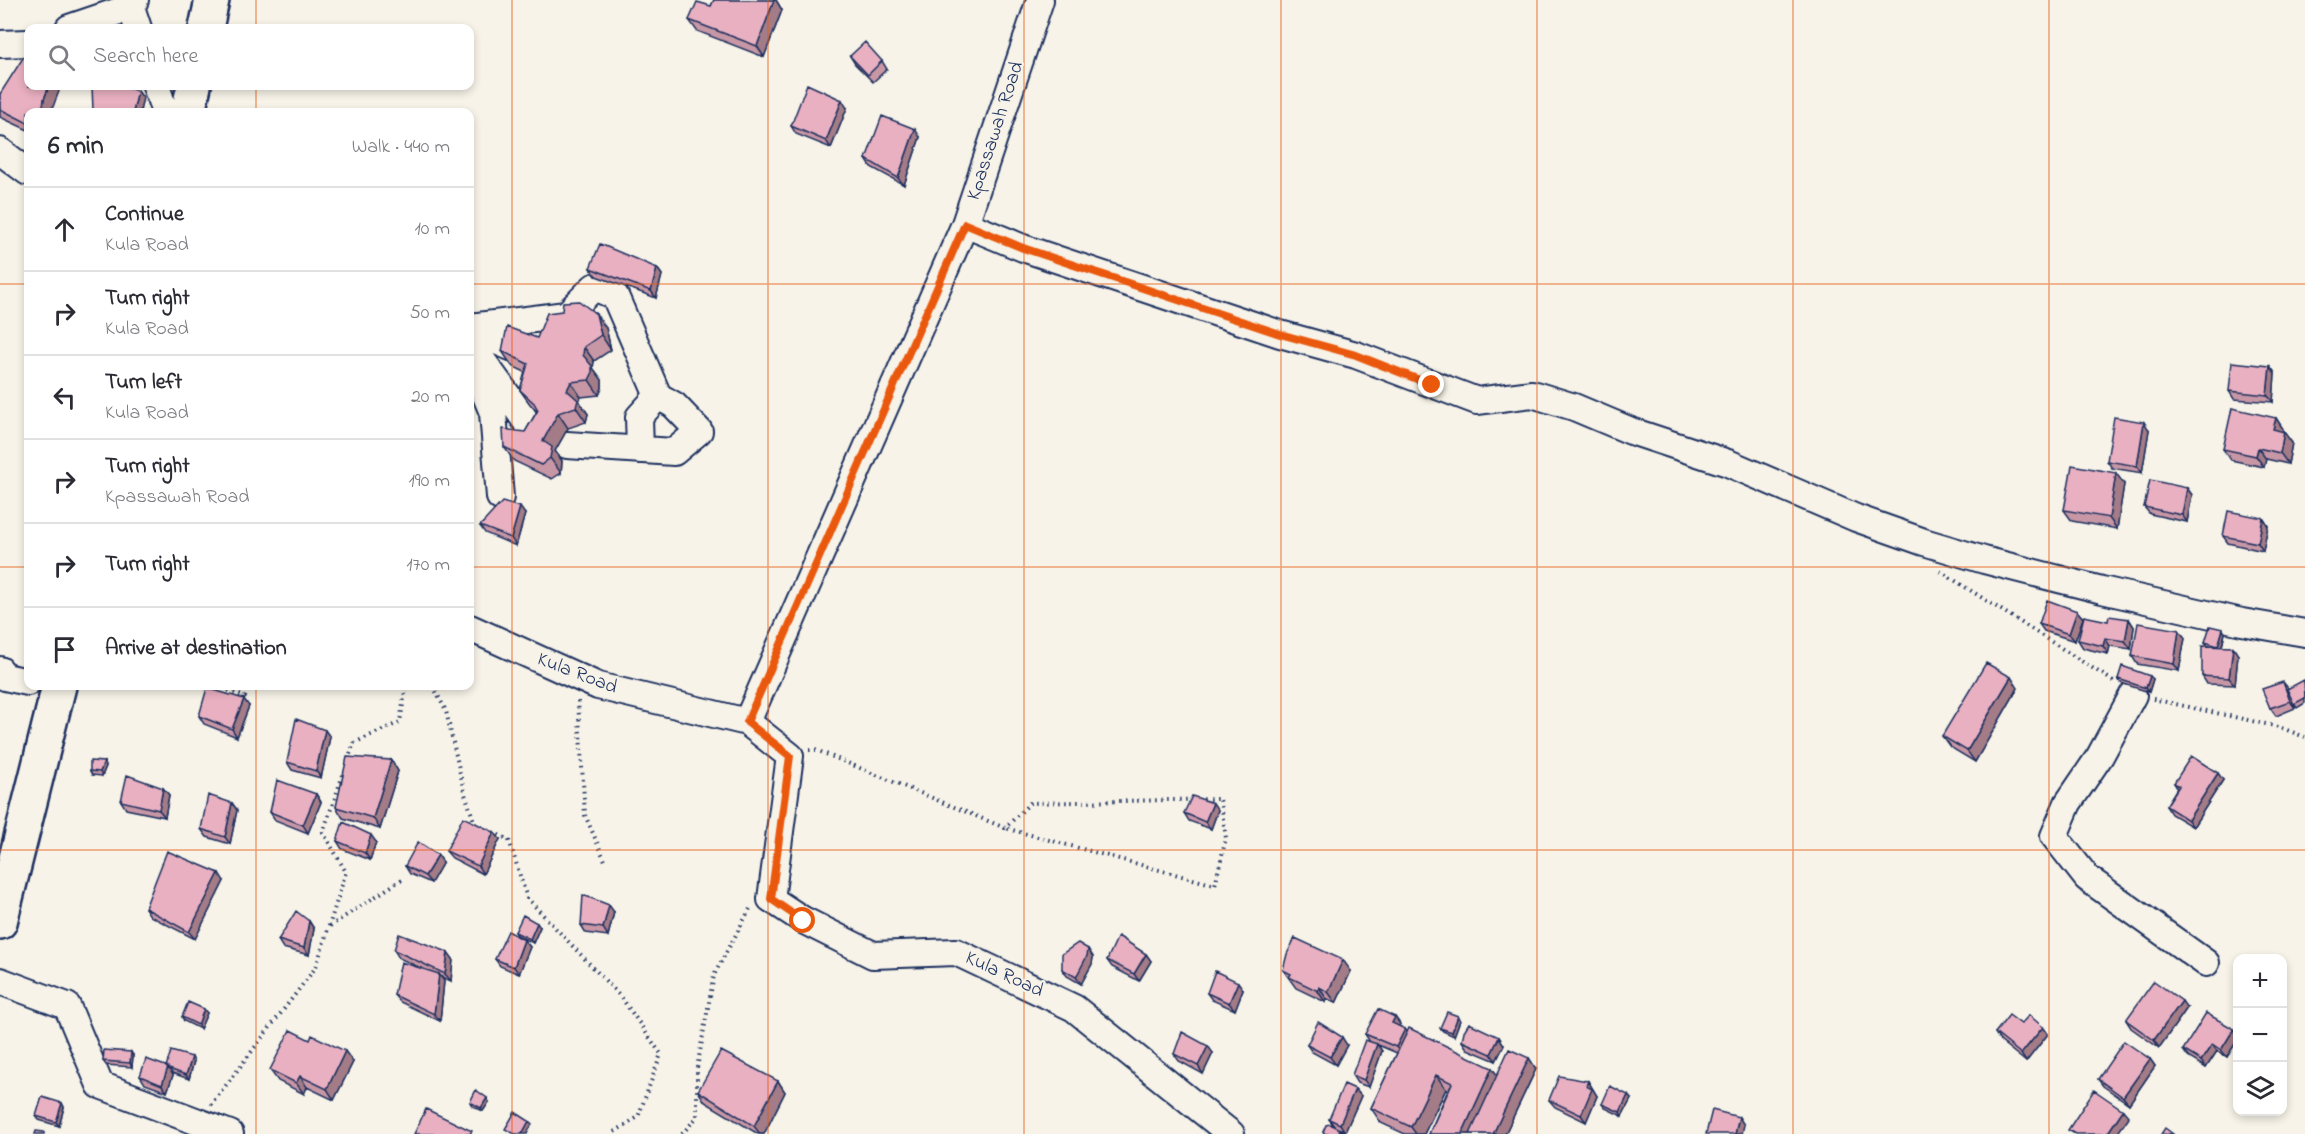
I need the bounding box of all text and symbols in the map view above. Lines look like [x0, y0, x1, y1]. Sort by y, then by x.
search box [24, 24, 474, 90]
icon: search [45, 41, 78, 74]
text: Search here [93, 41, 198, 73]
street label: Kpassawah Road [960, 58, 1032, 204]
text: 6 min [48, 128, 104, 166]
text: Walk · 440 m [352, 133, 450, 162]
text: Continue [105, 199, 184, 231]
icon: ahead [48, 213, 81, 246]
text: 10 m [414, 215, 450, 244]
text: Kula Road [105, 231, 189, 260]
text: Turn right [105, 283, 190, 315]
icon: right [48, 297, 81, 330]
text: 50 m [409, 299, 450, 328]
text: Kula Road [105, 315, 189, 344]
text: Turn left [105, 367, 182, 399]
route end [1418, 371, 1444, 397]
icon: left [48, 381, 81, 414]
text: 20 m [411, 383, 450, 412]
text: Kula Road [105, 399, 189, 428]
text: Turn right [105, 451, 190, 483]
icon: right [48, 465, 81, 498]
text: 190 m [408, 467, 450, 496]
text: Kpassawah Road [105, 483, 249, 512]
icon: right [48, 549, 81, 582]
text: Turn right [105, 549, 190, 581]
text: 170 m [406, 551, 450, 580]
icon: arrive [48, 633, 81, 666]
text: Arrive at destination [105, 633, 287, 665]
street label: Kula Road [533, 645, 621, 703]
route start [789, 907, 815, 933]
street label: Kula Road [960, 944, 1048, 1006]
map controls [2233, 954, 2287, 1116]
button: + [2233, 954, 2287, 1008]
button: − [2233, 1008, 2287, 1062]
button: layers [2233, 1062, 2287, 1116]

